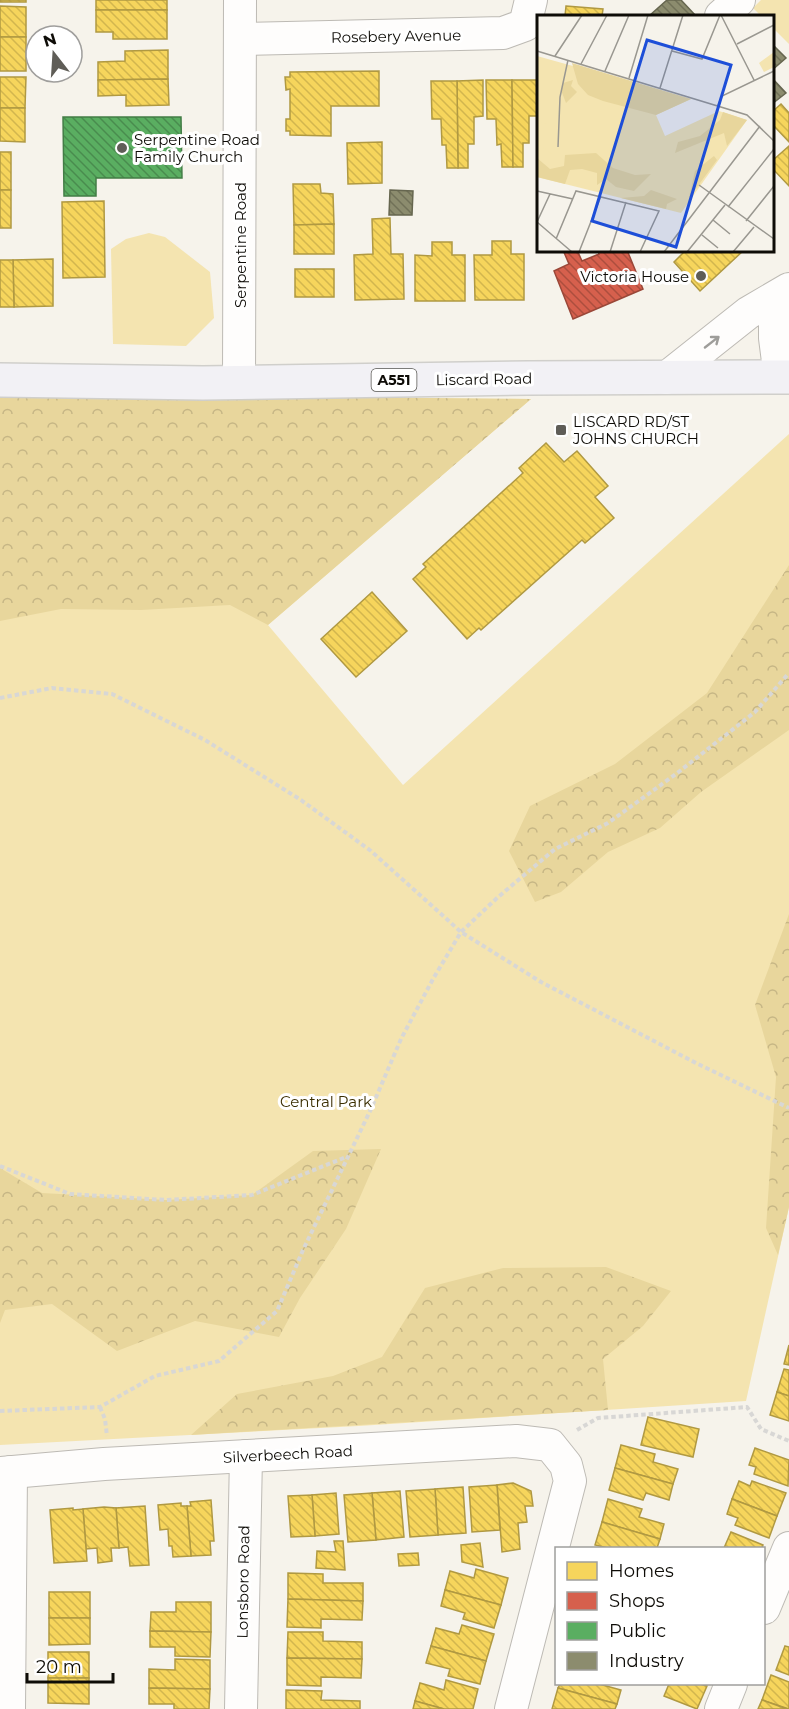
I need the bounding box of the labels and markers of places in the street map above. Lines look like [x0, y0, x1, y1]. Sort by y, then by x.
place label: Serpentine Road Family Church [134, 130, 260, 166]
marker: Serpentine Road Family Church [115, 141, 129, 155]
place label: Victoria House [580, 267, 689, 286]
marker: Victoria House [694, 269, 708, 283]
place label: LISCARD RD/ST JOHNS CHURCH [572, 412, 699, 448]
marker: LISCARD RD/ST JOHNS CHURCH [554, 423, 568, 437]

